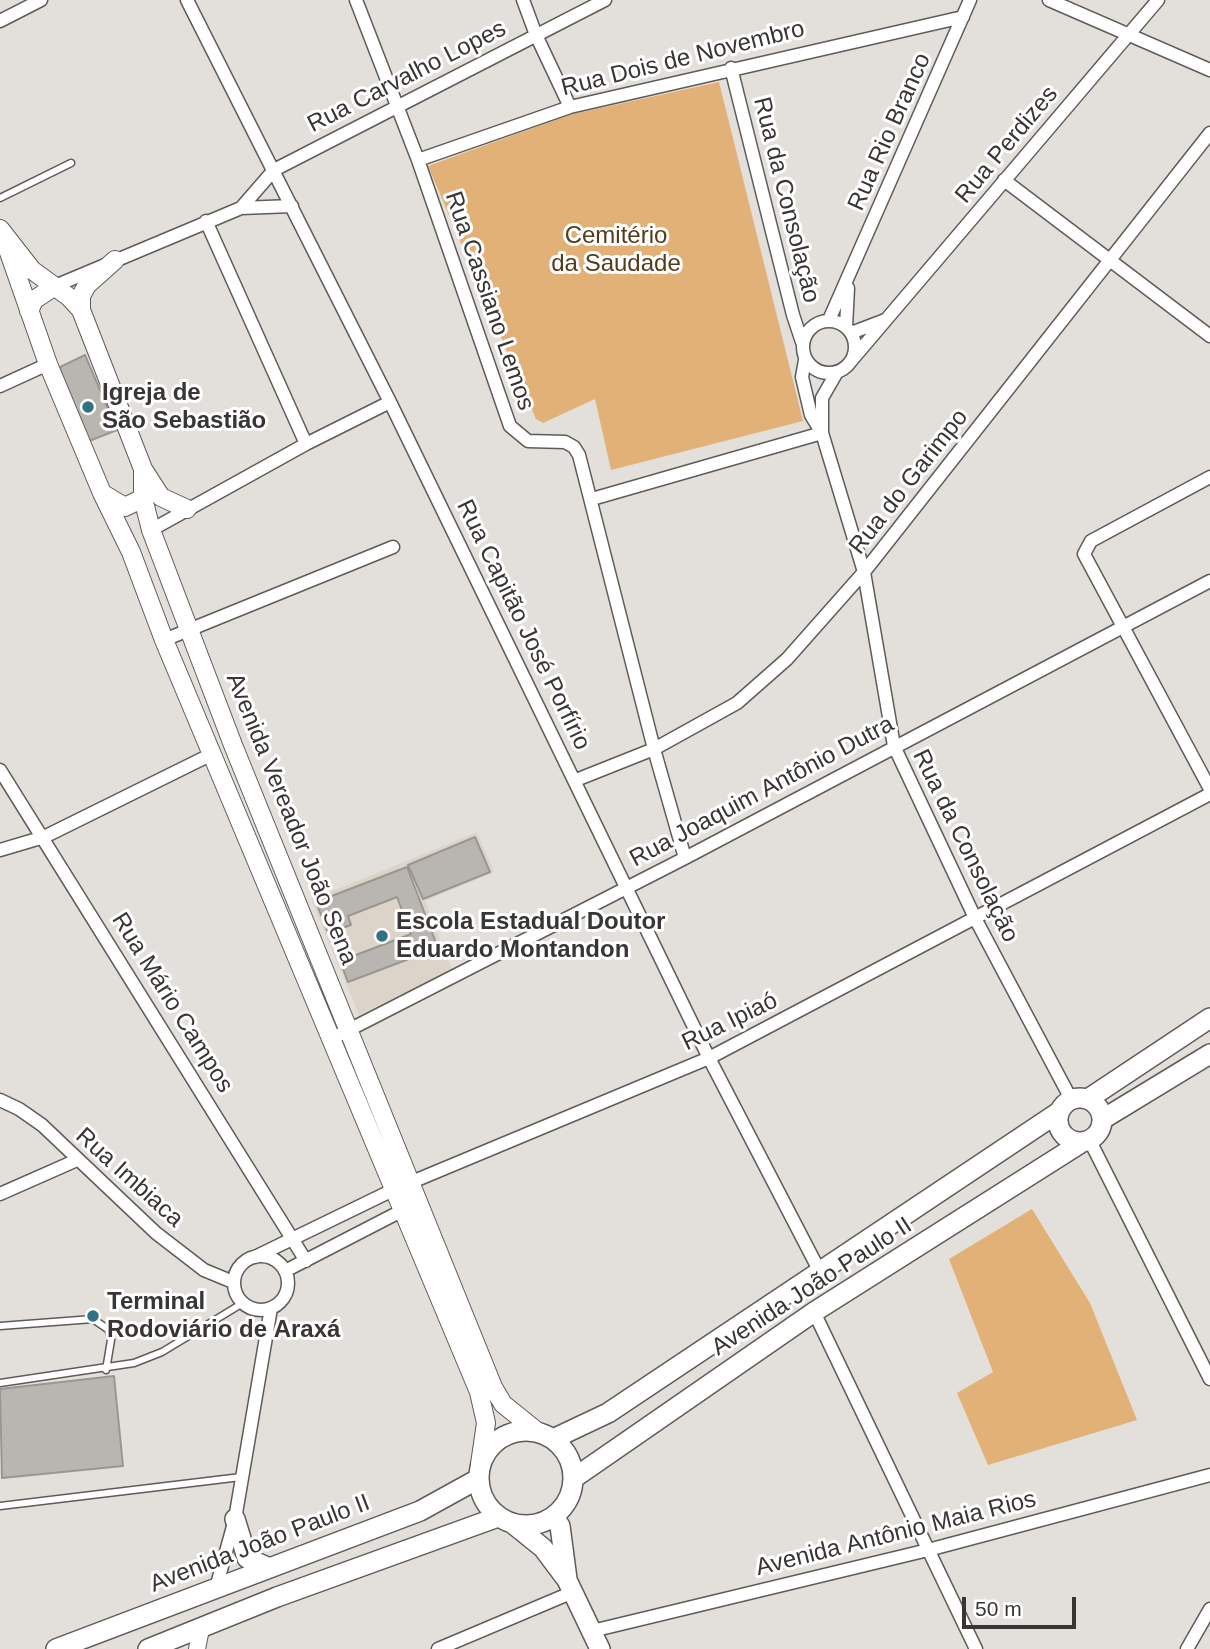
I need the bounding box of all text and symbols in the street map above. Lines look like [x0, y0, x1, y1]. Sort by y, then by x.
street label: Rua Carvalho Lopes [303, 15, 511, 139]
street label: Rua Dois de Novembro [558, 15, 808, 103]
street label: Rua Rio Branco [842, 49, 938, 215]
street label: Rua Perdizes [950, 81, 1064, 209]
street label: Rua da Consolação [747, 94, 825, 306]
street label: Rua Cassiano Lemos [438, 188, 540, 414]
park label: Cemitério da Saudade [551, 222, 681, 278]
place label: Igreja de São Sebastião [102, 379, 266, 435]
marker: Igreja de São Sebastião [80, 399, 96, 415]
street label: Rua do Garimpo [843, 404, 975, 560]
street label: Rua Capitão José Porfírio [450, 495, 596, 755]
street label: Avenida Vereador João Sena [219, 669, 363, 969]
street label: Rua Joaquim Antônio Dutra [625, 710, 899, 874]
street label: Rua da Consolação [906, 745, 1024, 947]
street label: Rua Mário Campos [105, 908, 239, 1098]
place label: Escola Estadual Doutor Eduardo Montandon [396, 908, 665, 964]
marker: Escola Estadual Doutor Eduardo Montandon [374, 928, 390, 944]
street label: Rua Ipiaó [678, 987, 782, 1057]
street label: Rua Imbiaca [69, 1122, 189, 1234]
street label: Avenida João Paulo II [706, 1211, 918, 1363]
place label: Terminal Rodoviário de Araxá [107, 1288, 340, 1344]
marker: Terminal Rodoviário de Araxá [85, 1308, 101, 1324]
street label: Avenida Antônio Maia Rios [753, 1485, 1039, 1583]
street label: Avenida João Paulo II [146, 1489, 374, 1599]
scale bar [965, 1582, 1079, 1626]
text: 50 m [975, 1597, 1022, 1620]

